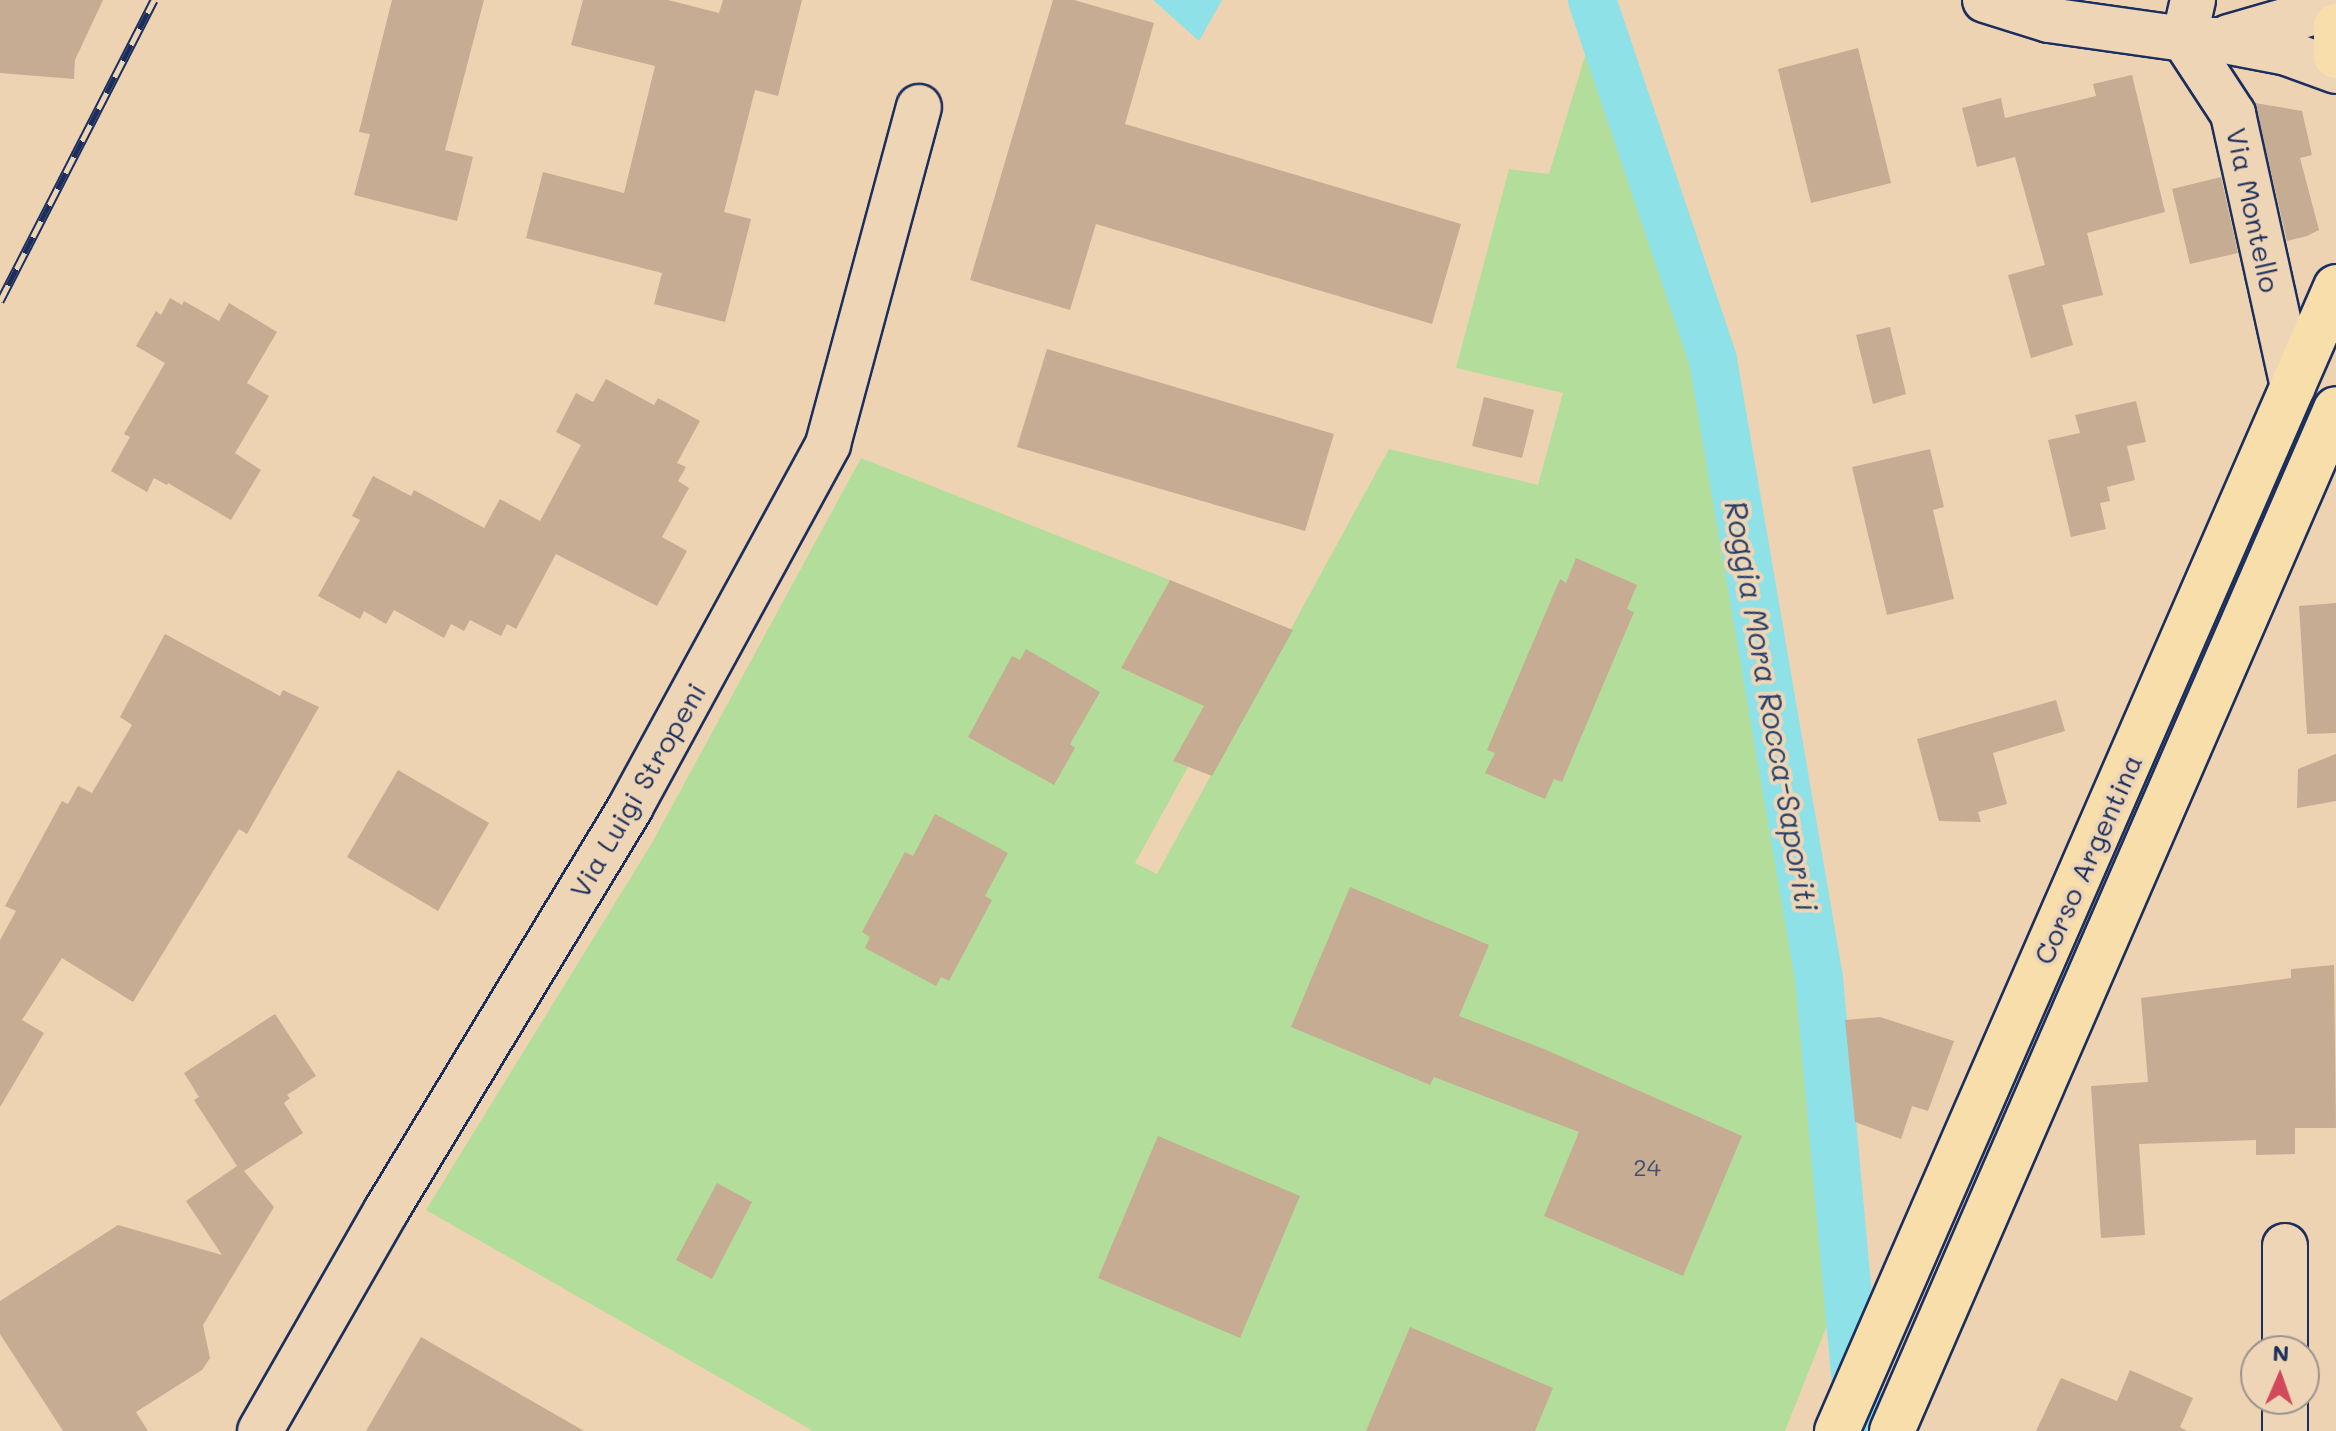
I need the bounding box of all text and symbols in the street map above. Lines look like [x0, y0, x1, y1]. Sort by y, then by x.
street label: Via Montello [2220, 124, 2288, 296]
water label: Roggia Mora Rocca-Saporiti [1718, 498, 1826, 914]
street label: Via Luigi Stropeni [562, 676, 712, 904]
street label: Corso Argentina [2026, 749, 2148, 969]
house number: 24 [1633, 1153, 1661, 1181]
north arrow [2240, 1335, 2320, 1415]
text: N [2272, 1338, 2290, 1367]

